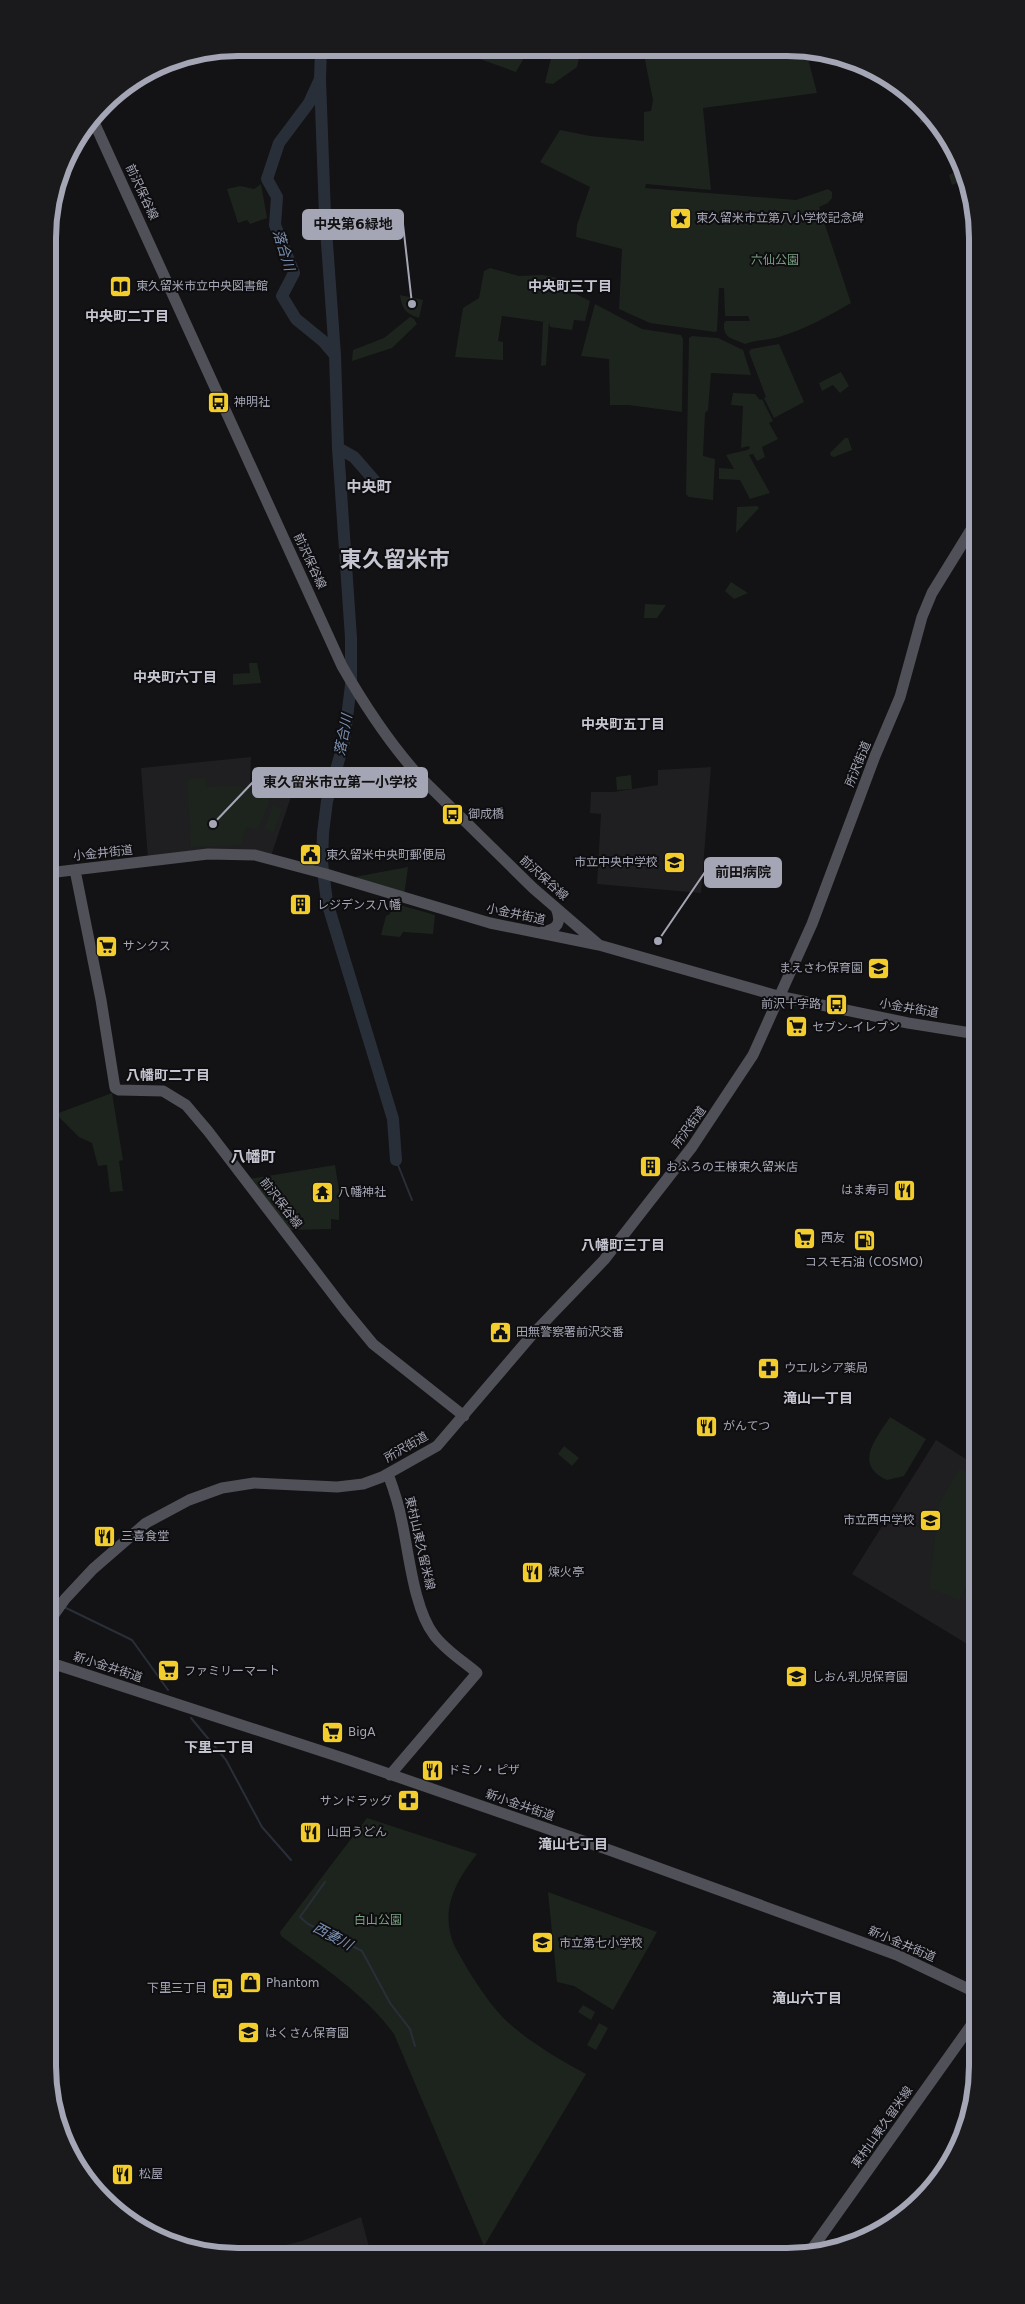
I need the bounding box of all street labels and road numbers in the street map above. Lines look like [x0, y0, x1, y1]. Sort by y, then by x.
street label: 前沢保谷線 [123, 162, 161, 222]
street label: 前沢保谷線 [291, 531, 329, 591]
street label: 所沢街道 [843, 739, 873, 789]
street label: 小金井街道 [72, 843, 134, 863]
street label: 前沢保谷線 [517, 853, 571, 903]
street label: 小金井街道 [485, 901, 547, 927]
street label: 小金井街道 [878, 996, 940, 1020]
street label: 所沢街道 [669, 1103, 709, 1151]
street label: 前沢保谷線 [257, 1175, 305, 1231]
street label: 所沢街道 [382, 1429, 430, 1465]
street label: 東村山東久留米線 [402, 1495, 438, 1591]
street label: 新小金井街道 [72, 1649, 144, 1685]
street label: 新小金井街道 [484, 1787, 556, 1823]
street label: 新小金井街道 [866, 1923, 938, 1965]
street label: 東村山東久留米線 [849, 2084, 915, 2170]

